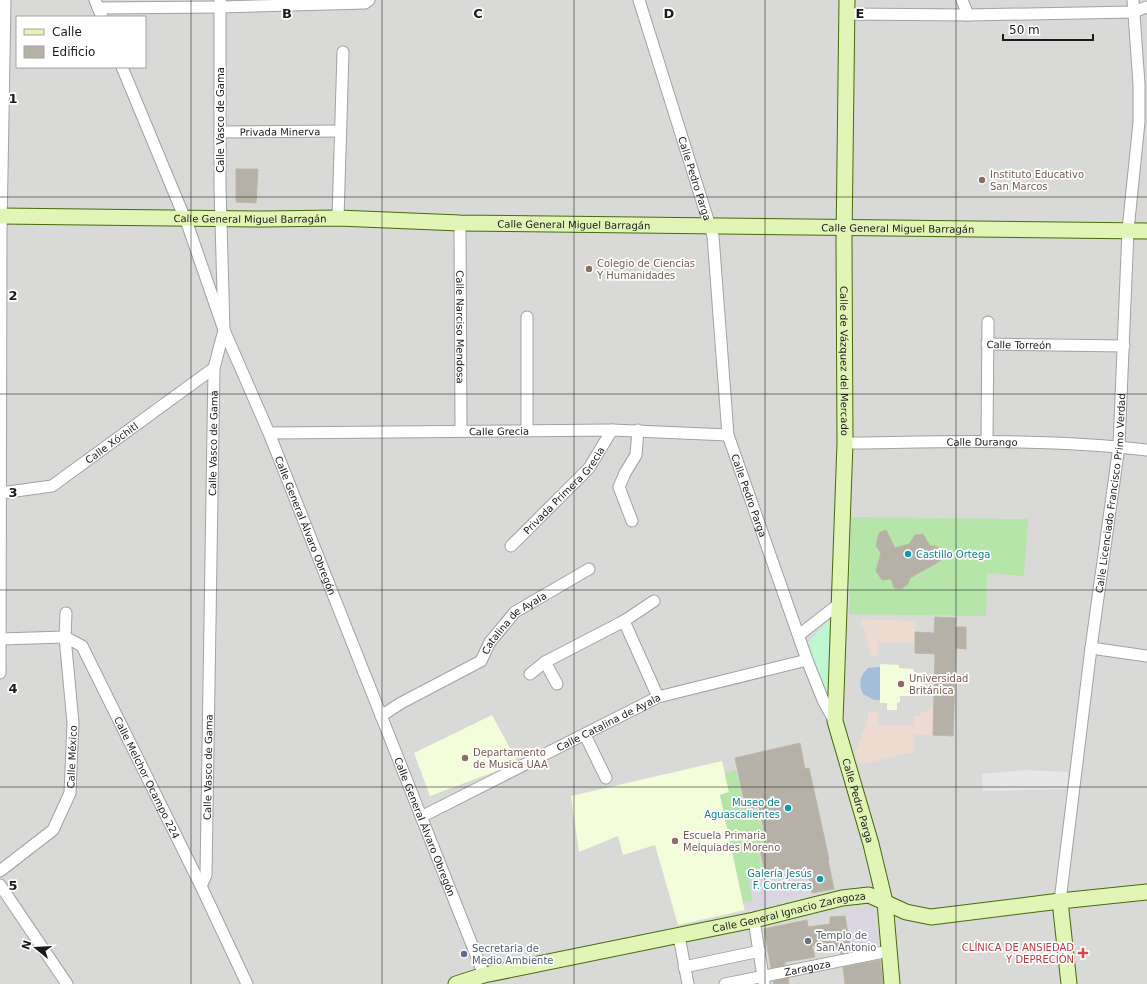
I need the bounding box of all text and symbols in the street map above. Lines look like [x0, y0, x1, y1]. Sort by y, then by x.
text: B [282, 6, 292, 21]
text: C [473, 6, 483, 21]
text: D [664, 6, 675, 21]
text: E [856, 6, 864, 21]
legend [16, 16, 146, 68]
scale bar [1003, 16, 1093, 42]
text: 50 m [1009, 23, 1040, 37]
text: Calle [52, 25, 82, 39]
text: Edificio [52, 45, 95, 59]
street label: Calle Vasco de Gama [215, 67, 226, 173]
text: 1 [8, 91, 18, 106]
street label: Privada Minerva [240, 126, 320, 137]
street label: Calle Pedro Parga [677, 135, 713, 222]
place label: Instituto Educativo San Marcos [990, 169, 1084, 192]
marker: Instituto Educativo San Marcos [977, 175, 987, 185]
street label: Calle General Miguel Barragán [173, 212, 327, 225]
street label: Calle General Miguel Barragán [497, 218, 650, 231]
street label: Calle General Miguel Barragán [821, 222, 974, 234]
place label: Colegio de Ciencias Y Humanidades [596, 258, 695, 281]
marker: Colegio de Ciencias Y Humanidades [584, 264, 594, 274]
street label: Calle Narciso Mendosa [455, 270, 466, 384]
street label: Calle de Vázquez del Mercado [839, 286, 850, 436]
text: 2 [8, 288, 18, 303]
street label: Calle Torreón [986, 338, 1052, 350]
street label: Calle Vasco de Gama [206, 390, 219, 496]
street label: Calle Licenciado Francisco Primo Verdad [1093, 393, 1127, 594]
street label: Calle Xóchitl [83, 420, 140, 466]
street label: Calle Grecia [469, 425, 529, 437]
street label: Calle Durango [946, 436, 1018, 447]
street label: Privada Primera Grecia [521, 445, 606, 536]
street label: Calle Pedro Parga [730, 452, 769, 539]
street label: Calle General Álvaro Obregón [273, 454, 338, 597]
text: 3 [8, 485, 18, 500]
marker: Castillo Ortega [903, 549, 913, 559]
place label: Castillo Ortega [916, 549, 990, 560]
street label: Catalina de Ayala [480, 589, 548, 656]
place label: Universidad Británica [909, 673, 968, 696]
marker: Universidad Británica [896, 679, 906, 689]
text: 4 [8, 681, 18, 696]
street label: Calle Catalina de Ayala [554, 691, 662, 753]
street label: Calle Vasco de Gama [201, 714, 214, 820]
street label: Calle Melchor Ocampo 224 [112, 715, 182, 840]
street label: Calle México [65, 725, 78, 788]
place label: Departamento de Musica UAA [473, 747, 548, 770]
marker: Departamento de Musica UAA [460, 753, 470, 763]
street label: Calle General Álvaro Obregón [393, 755, 458, 898]
street label: Calle Pedro Parga [841, 757, 876, 844]
place label: Museo de Aguascalientes [704, 797, 780, 820]
marker: Museo de Aguascalientes [783, 803, 793, 813]
place label: Escuela Primaria Melquiades Moreno [683, 830, 780, 853]
marker: Escuela Primaria Melquiades Moreno [670, 836, 680, 846]
place label: Galería Jesús F. Contreras [747, 868, 812, 891]
marker: Galería Jesús F. Contreras [815, 874, 825, 884]
text: 5 [8, 878, 18, 893]
street label: Calle General Ignacio Zaragoza [711, 890, 866, 934]
north arrow [16, 928, 56, 968]
place label: Templo de San Antonio [815, 930, 876, 953]
marker: Templo de San Antonio [803, 936, 813, 946]
text: N [19, 939, 35, 951]
place label: CLÍNICA DE ANSIEDAD Y DEPRECIÓN [962, 941, 1074, 965]
place label: Secretaria de Medio Ambiente [472, 943, 553, 966]
marker: CLÍNICA DE ANSIEDAD Y DEPRECIÓN [1077, 947, 1089, 959]
marker: Secretaria de Medio Ambiente [459, 949, 469, 959]
street label: Zaragoza [783, 957, 832, 977]

